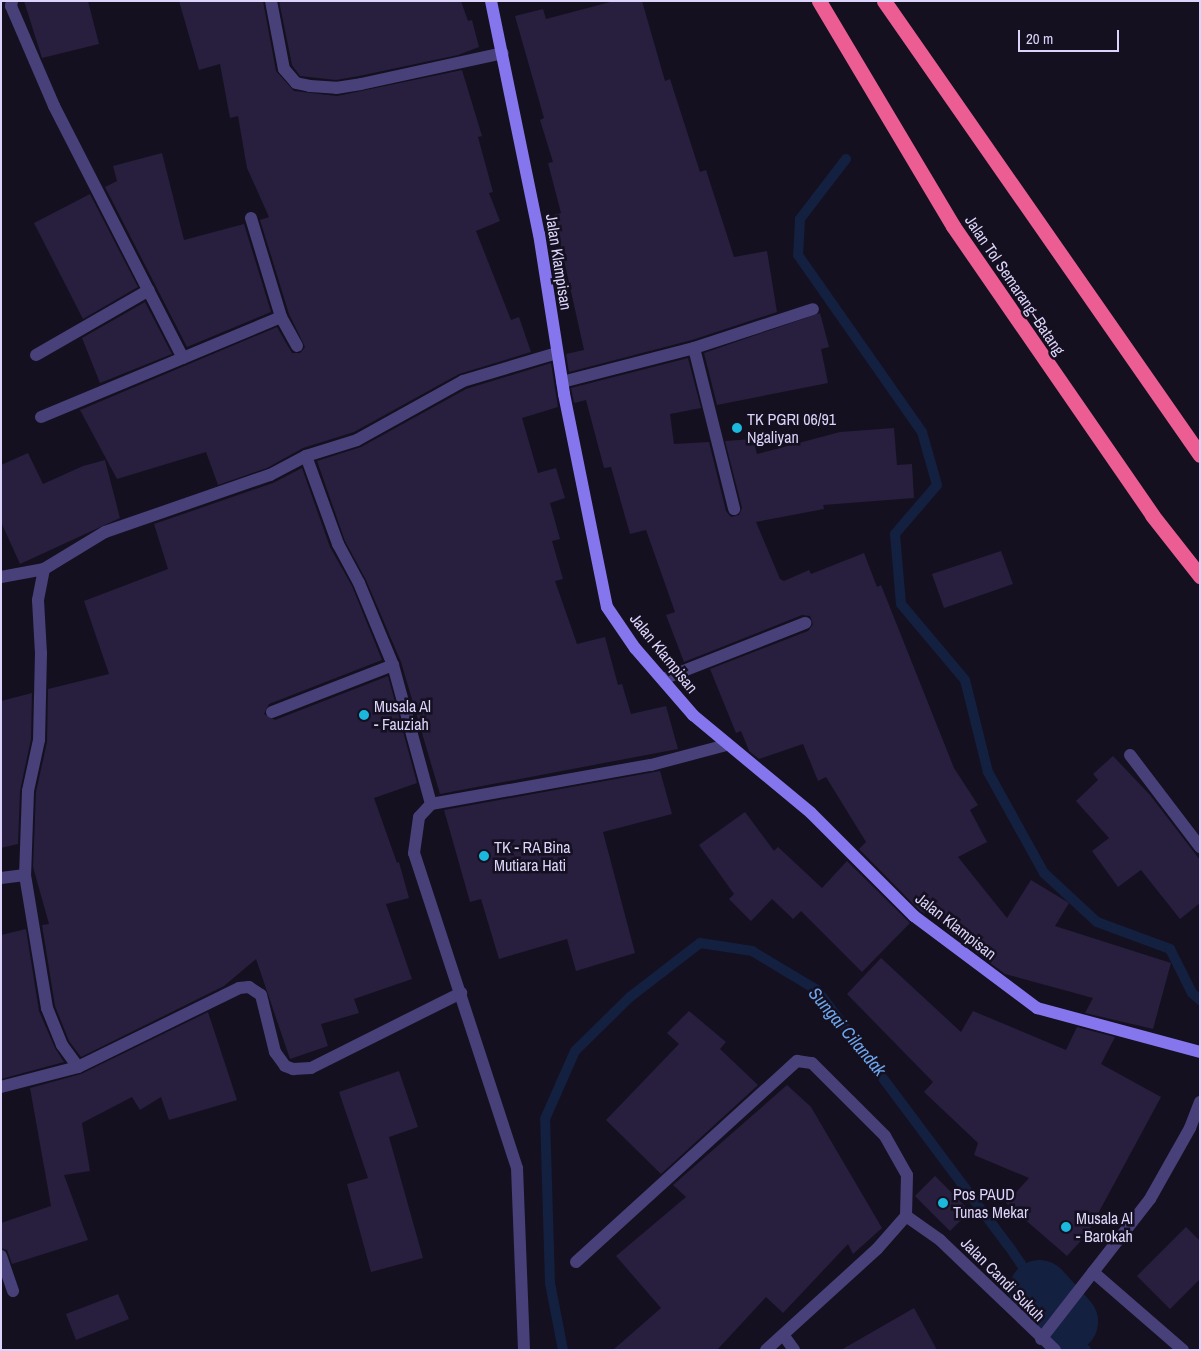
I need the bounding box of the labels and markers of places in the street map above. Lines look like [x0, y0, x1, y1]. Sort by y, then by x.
place label: TK PGRI 06/91 Ngaliyan [747, 409, 836, 447]
marker: TK PGRI 06/91 Ngaliyan [731, 422, 743, 434]
place label: Musala Al - Fauziah [374, 696, 432, 734]
marker: Musala Al - Fauziah [358, 709, 370, 721]
place label: TK - RA Bina Mutiara Hati [494, 837, 571, 875]
marker: TK - RA Bina Mutiara Hati [478, 850, 490, 862]
place label: Pos PAUD Tunas Mekar [953, 1184, 1028, 1222]
marker: Pos PAUD Tunas Mekar [937, 1197, 949, 1209]
place label: Musala Al - Barokah [1076, 1208, 1134, 1246]
marker: Musala Al - Barokah [1060, 1221, 1072, 1233]

